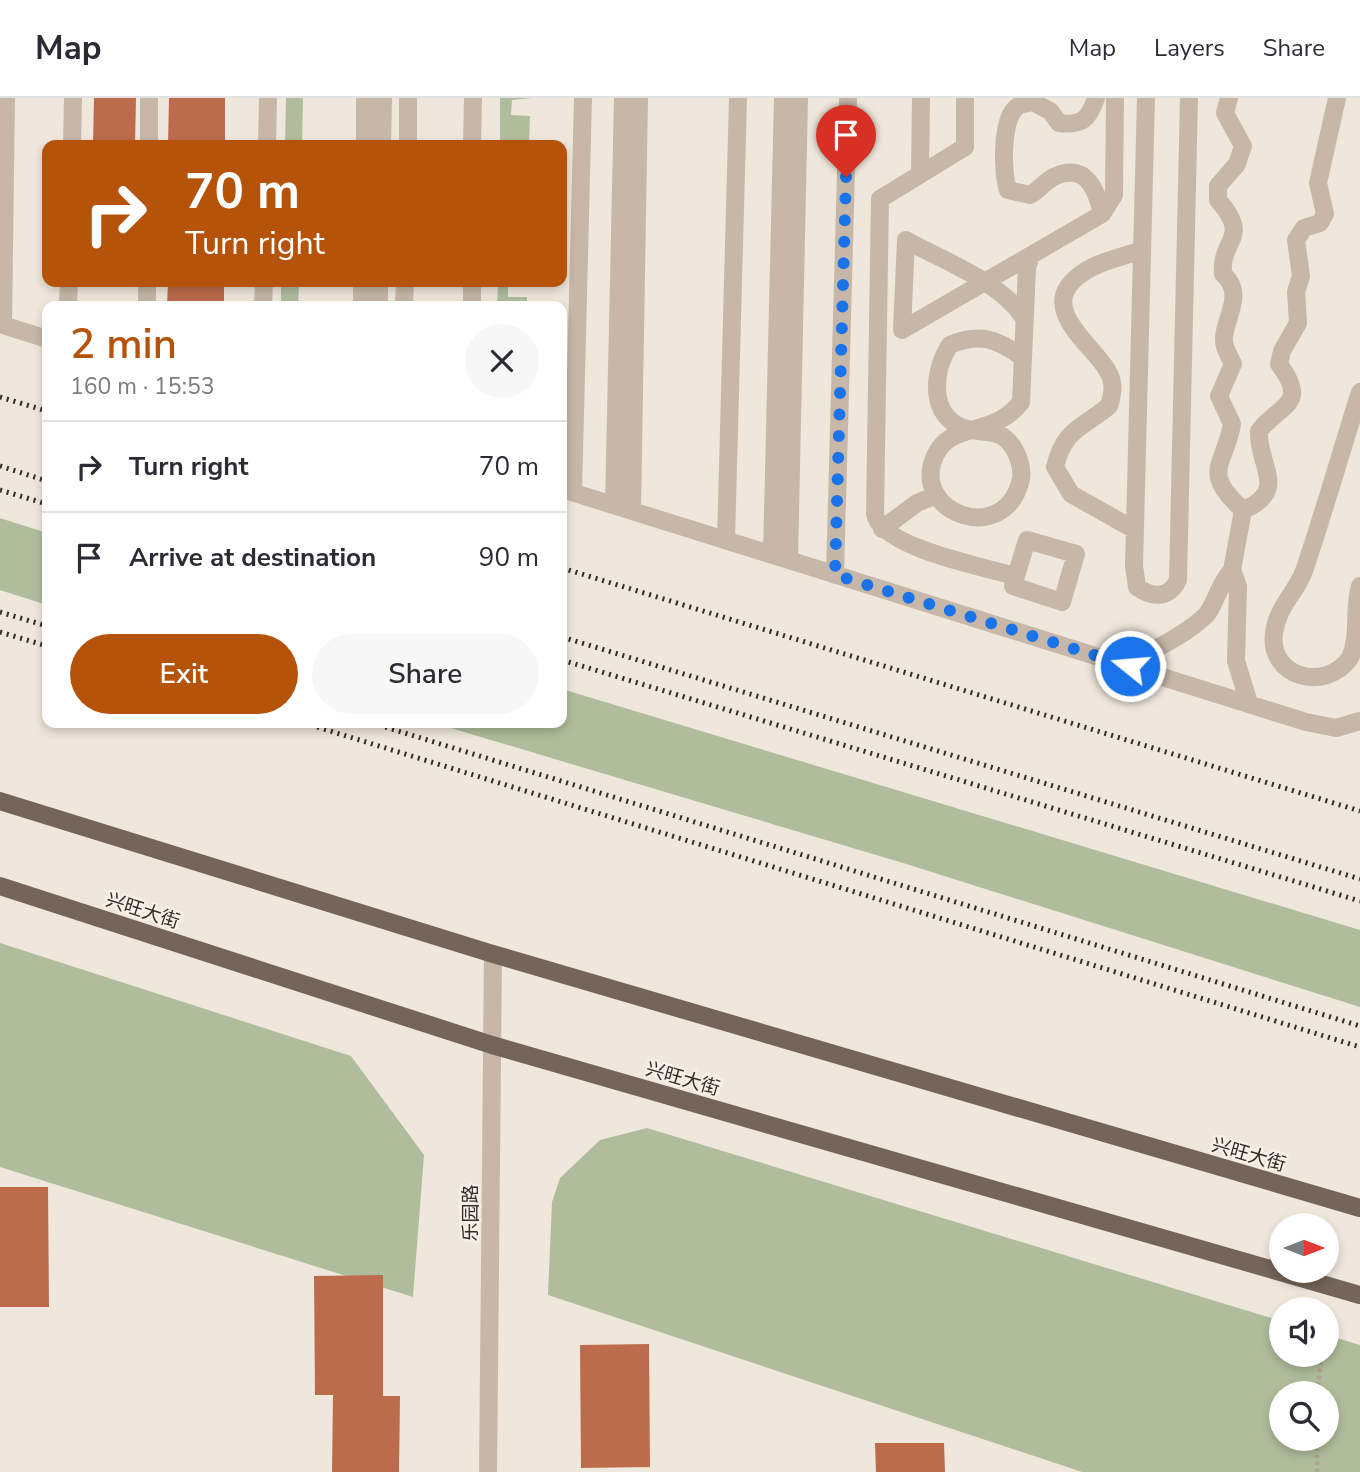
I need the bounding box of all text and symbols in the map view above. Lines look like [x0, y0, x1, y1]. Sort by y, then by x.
text: Map [35, 26, 102, 71]
text: Map [1069, 32, 1116, 64]
text: Layers [1154, 32, 1225, 64]
text: Share [1263, 32, 1325, 64]
pin [816, 105, 876, 177]
icon: arrive [827, 116, 865, 154]
text: 70 m [185, 158, 300, 225]
icon: right [70, 168, 161, 259]
text: Turn right [185, 222, 325, 265]
text: 2 min [70, 316, 177, 373]
button: close [465, 324, 539, 398]
text: 160 m · 15:53 [70, 371, 215, 402]
icon: right [70, 448, 108, 486]
text: Turn right [129, 449, 248, 484]
text: 70 m [479, 449, 539, 484]
icon: arrive [70, 539, 108, 577]
text: Arrive at destination [129, 540, 376, 575]
text: 90 m [479, 540, 539, 575]
position arrow [1093, 629, 1167, 703]
button: Exit [70, 634, 298, 714]
button: Share [312, 634, 539, 714]
street label: 兴旺大街 [103, 887, 183, 935]
street label: 兴旺大街 [643, 1056, 723, 1102]
street label: 兴旺大街 [1209, 1132, 1289, 1178]
street label: 乐园路 [458, 1184, 484, 1242]
north arrow [1269, 1213, 1339, 1283]
map controls [1269, 1213, 1339, 1451]
button: sound [1269, 1297, 1339, 1367]
button: search [1269, 1381, 1339, 1451]

